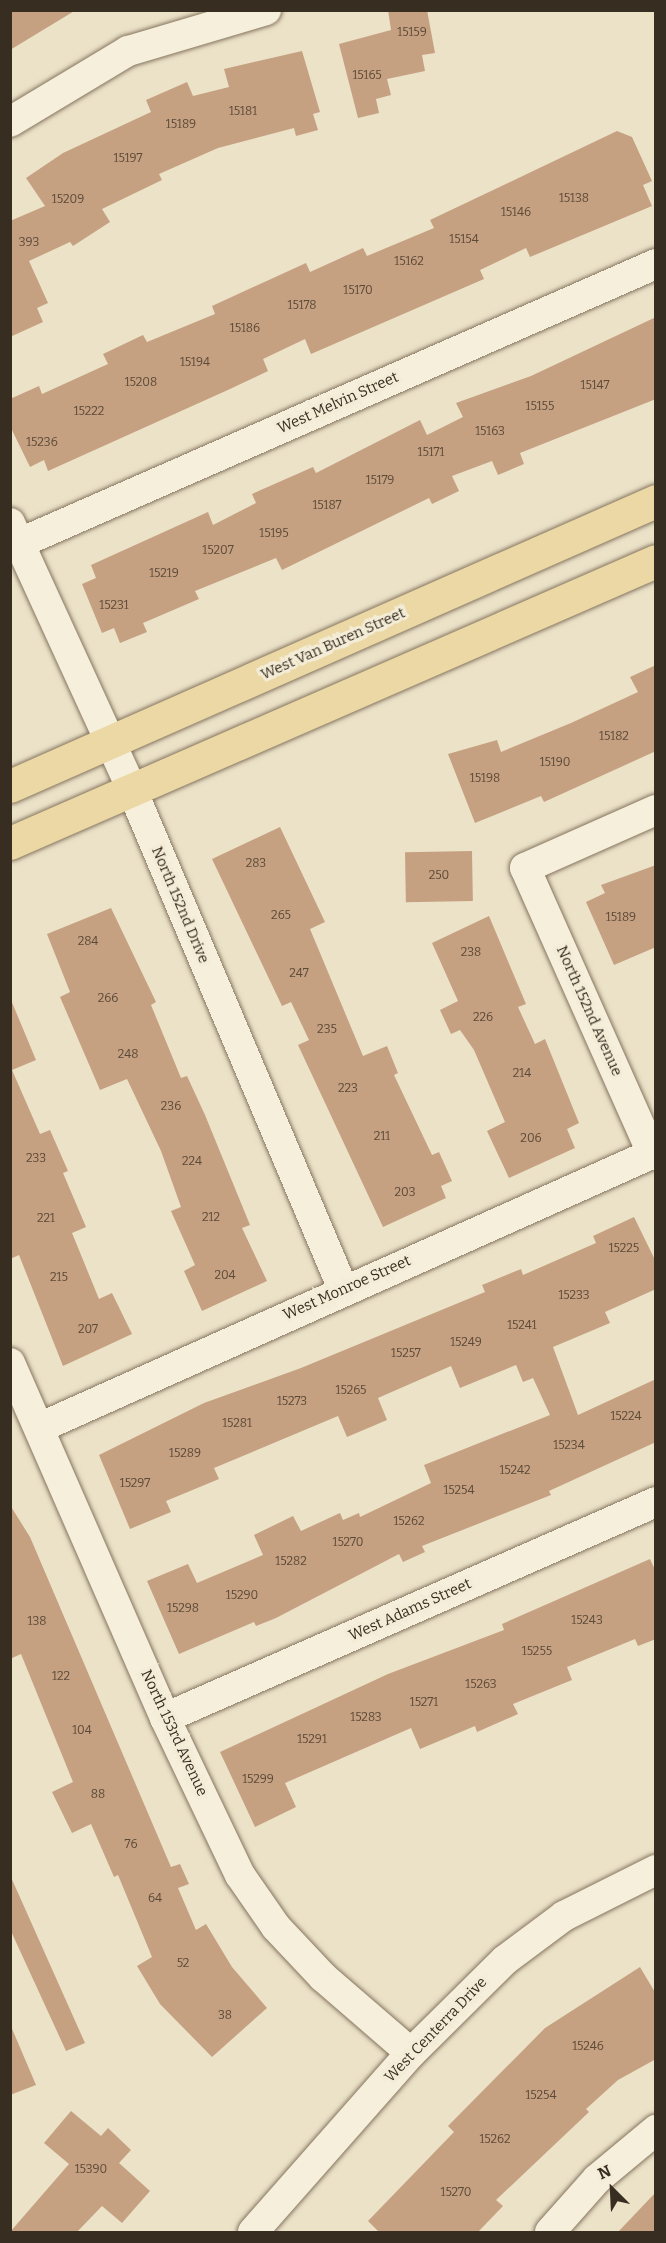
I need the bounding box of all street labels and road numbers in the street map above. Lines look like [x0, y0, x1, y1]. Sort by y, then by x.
street label: West Melvin Street [275, 368, 401, 438]
street label: West Van Buren Street [258, 604, 408, 684]
street label: North 152nd Drive [147, 844, 213, 966]
street label: North 152nd Avenue [552, 943, 626, 1079]
street label: West Monroe Street [280, 1252, 414, 1324]
street label: West Adams Street [346, 1575, 474, 1645]
street label: North 153rd Avenue [137, 1667, 211, 1799]
street label: West Centerra Drive [381, 1974, 491, 2086]

